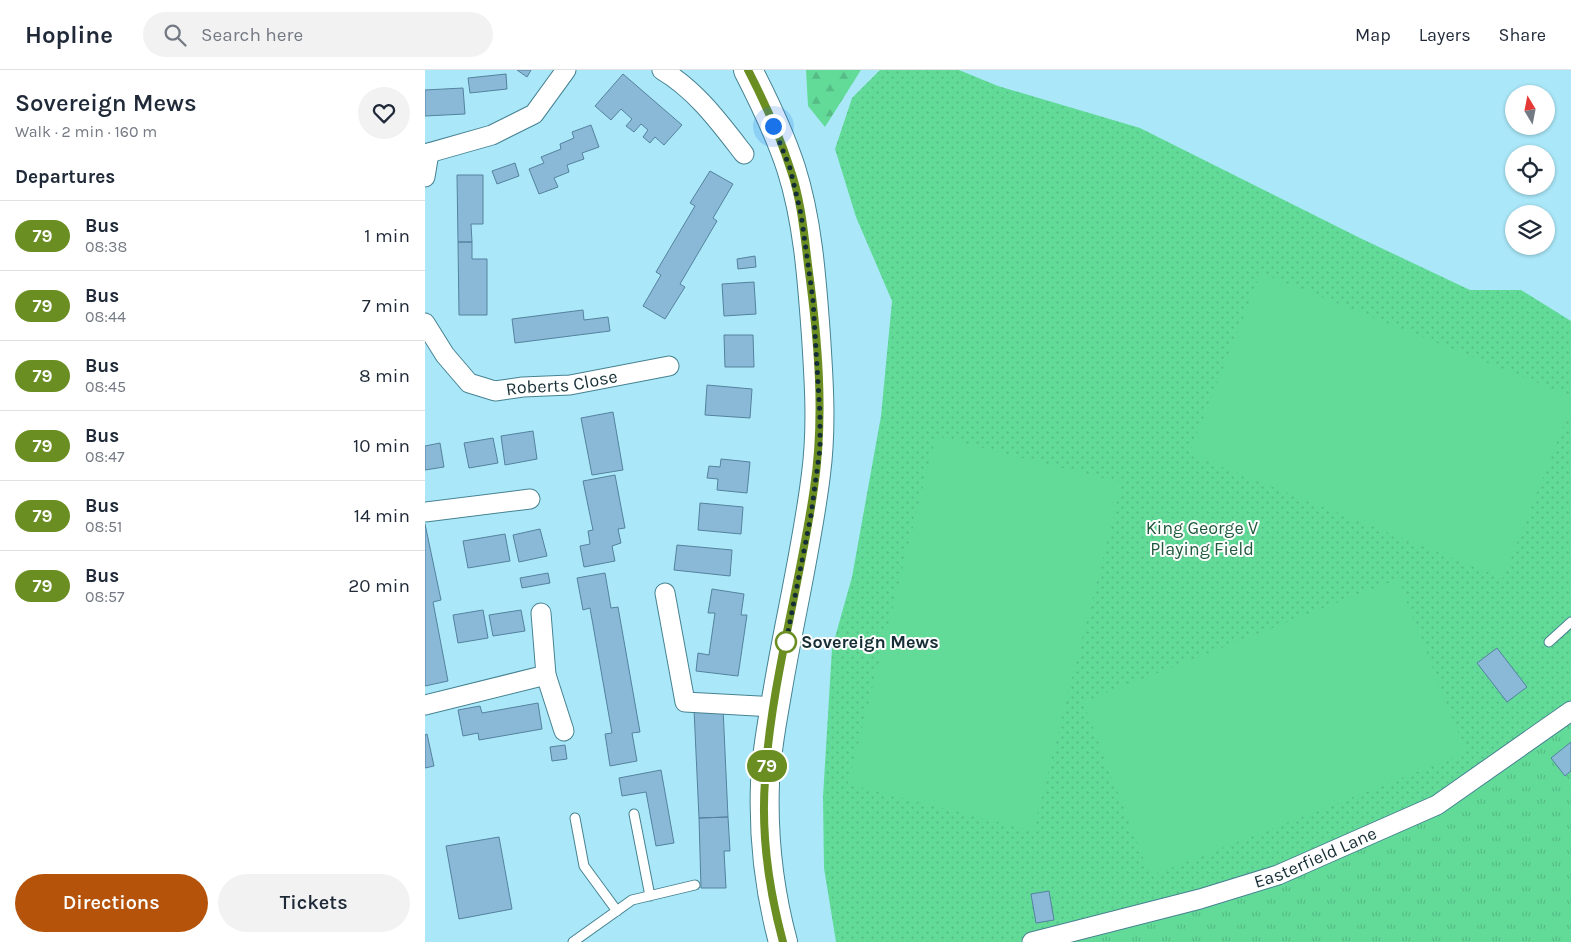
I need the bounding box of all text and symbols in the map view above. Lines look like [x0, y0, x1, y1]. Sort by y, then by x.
search box [143, 12, 493, 57]
text: Hopline [25, 21, 113, 49]
icon: search [161, 21, 189, 49]
text: Search here [201, 24, 303, 46]
text: Map [1355, 24, 1391, 46]
text: Layers [1419, 24, 1471, 46]
text: Share [1499, 24, 1546, 46]
north arrow [1505, 85, 1555, 135]
map controls [1505, 85, 1555, 255]
button: heart [358, 87, 410, 139]
text: Sovereign Mews [15, 89, 197, 117]
your location [761, 114, 786, 139]
text: Walk · 2 min · 160 m [15, 122, 157, 141]
button: locate [1505, 145, 1555, 195]
text: Departures [15, 166, 115, 188]
button: layers [1505, 205, 1555, 255]
text: Bus [85, 215, 119, 237]
text: 79 [33, 225, 52, 247]
text: 1 min [364, 225, 410, 247]
text: 08:38 [85, 237, 127, 256]
text: Bus [85, 285, 119, 307]
text: 79 [33, 295, 52, 317]
text: 7 min [362, 295, 410, 317]
text: 08:44 [85, 307, 126, 326]
text: Bus [85, 355, 119, 377]
text: 79 [33, 365, 52, 387]
text: 8 min [359, 365, 410, 387]
street label: Roberts Close [504, 365, 619, 400]
text: 08:45 [85, 377, 126, 396]
text: Bus [85, 425, 119, 447]
text: 79 [33, 435, 52, 457]
text: 10 min [353, 435, 410, 457]
text: 08:47 [85, 447, 124, 466]
text: Bus [85, 495, 119, 517]
text: 79 [33, 505, 52, 527]
text: 14 min [354, 505, 410, 527]
text: 08:51 [85, 517, 122, 536]
park label: King George V Playing Field [1146, 517, 1258, 560]
text: Bus [85, 565, 119, 587]
text: 79 [33, 575, 52, 597]
text: 20 min [348, 575, 410, 597]
text: 08:57 [85, 587, 125, 606]
marker: Sovereign Mews [775, 631, 797, 653]
place label: Sovereign Mews [801, 631, 939, 653]
line badge: 79 [745, 750, 789, 782]
text: 79 [757, 755, 777, 777]
street label: Easterfield Lane [1251, 822, 1380, 893]
button: Directions [15, 874, 208, 932]
button: Tickets [218, 874, 410, 932]

